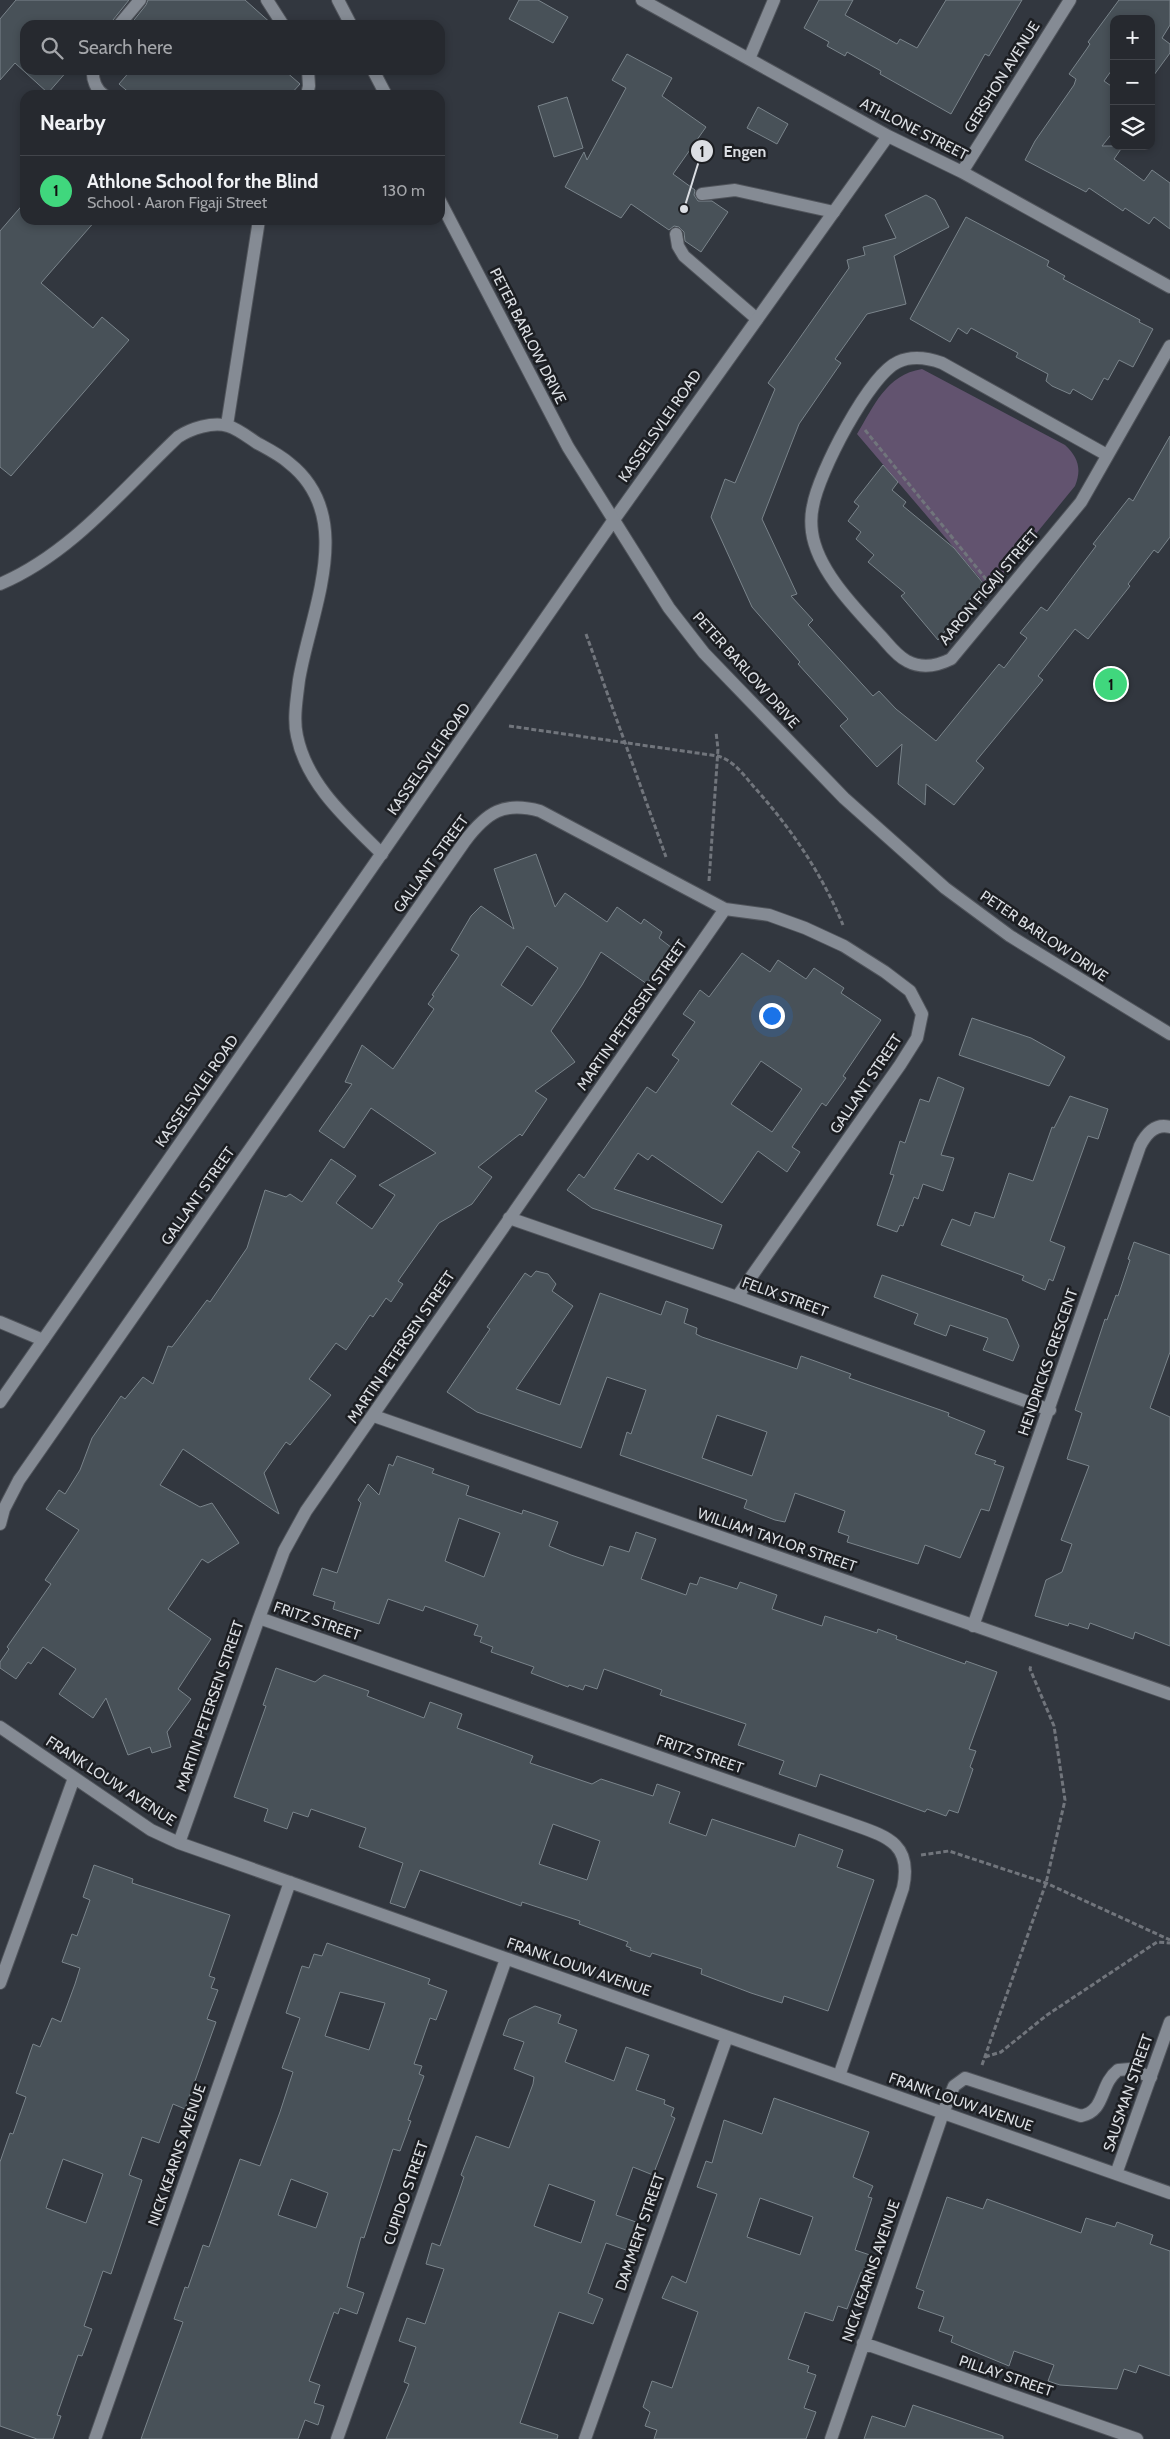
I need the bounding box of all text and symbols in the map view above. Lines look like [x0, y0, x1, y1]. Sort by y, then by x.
map controls [1110, 15, 1155, 150]
button: + [1110, 15, 1155, 60]
street label: GERSHON AVENUE [960, 18, 1044, 136]
search box [20, 20, 445, 75]
icon: search [38, 34, 66, 62]
text: Search here [78, 36, 172, 59]
button: − [1110, 60, 1155, 105]
street label: ATHLONE STREET [857, 94, 971, 164]
button: layers [1110, 105, 1155, 150]
text: Nearby [40, 110, 106, 135]
callout: Engen [689, 136, 777, 167]
text: Engen [724, 142, 766, 161]
text: 1 [699, 143, 705, 161]
text: Athlone School for the Blind [87, 170, 318, 193]
text: 1 [53, 181, 59, 200]
text: 130 m [382, 181, 425, 200]
text: School · Aaron Figaji Street [87, 193, 267, 212]
street label: PETER BARLOW DRIVE [486, 265, 570, 407]
street label: KASSELSVLEI ROAD [615, 366, 705, 485]
street label: AARON FIGAJI STREET [935, 526, 1043, 648]
street label: PETER BARLOW DRIVE [689, 608, 803, 732]
pin: 1 [1095, 665, 1127, 703]
street label: KASSELSVLEI ROAD [384, 699, 474, 818]
street label: GALLANT STREET [390, 812, 472, 916]
street label: PETER BARLOW DRIVE [977, 887, 1111, 985]
street label: MARTIN PETERSEN STREET [573, 936, 691, 1094]
your location [759, 1003, 785, 1029]
street label: KASSELSVLEI ROAD [152, 1031, 242, 1150]
street label: GALLANT STREET [826, 1031, 906, 1137]
street label: GALLANT STREET [157, 1143, 239, 1249]
street label: MARTIN PETERSEN STREET [343, 1267, 459, 1427]
street label: FELIX STREET [740, 1273, 830, 1321]
street label: HENDRICKS CRESCENT [1014, 1286, 1082, 1438]
street label: WILLIAM TAYLOR STREET [695, 1504, 859, 1576]
street label: FRITZ STREET [271, 1598, 363, 1644]
street label: MARTIN PETERSEN STREET [172, 1618, 248, 1794]
street label: FRITZ STREET [654, 1731, 746, 1777]
street label: FRANK LOUW AVENUE [43, 1732, 179, 1830]
street label: FRANK LOUW AVENUE [504, 1934, 654, 2000]
street label: SAUSMAN STREET [1099, 2032, 1157, 2154]
street label: FRANK LOUW AVENUE [886, 2069, 1036, 2135]
street label: NICK KEARNS AVENUE [144, 2082, 210, 2228]
street label: CUPIDO STREET [380, 2139, 432, 2247]
street label: DAMMERT STREET [611, 2171, 669, 2293]
street label: NICK KEARNS AVENUE [838, 2198, 904, 2344]
street label: PILLAY STREET [957, 2352, 1055, 2400]

